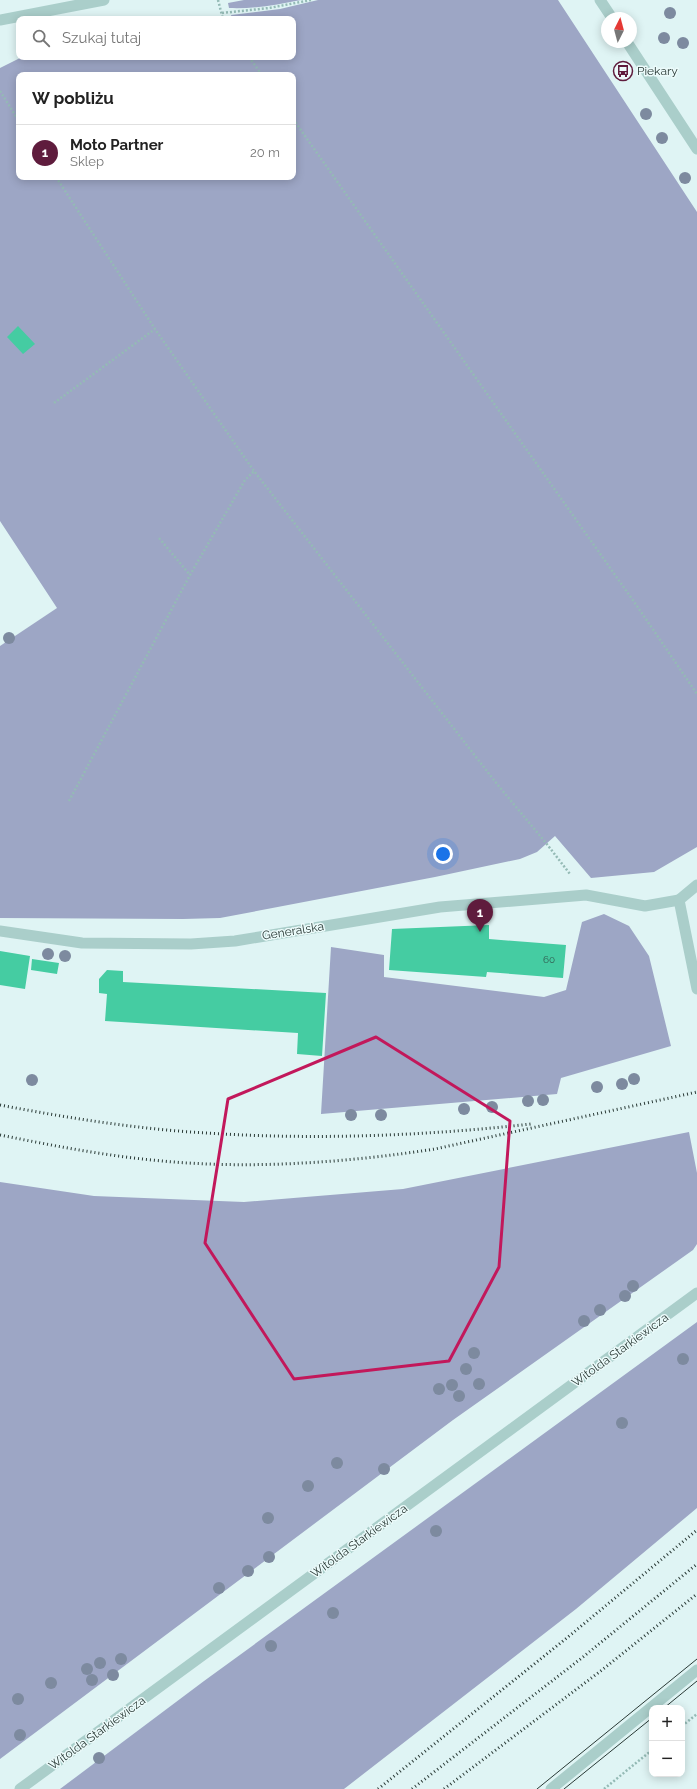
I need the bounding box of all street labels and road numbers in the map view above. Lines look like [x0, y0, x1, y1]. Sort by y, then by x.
street label: Generalska [261, 919, 325, 943]
street label: Witolda Starkiewicza [569, 1310, 671, 1390]
street label: Witolda Starkiewicza [308, 1501, 410, 1581]
street label: Witolda Starkiewicza [46, 1693, 148, 1773]

